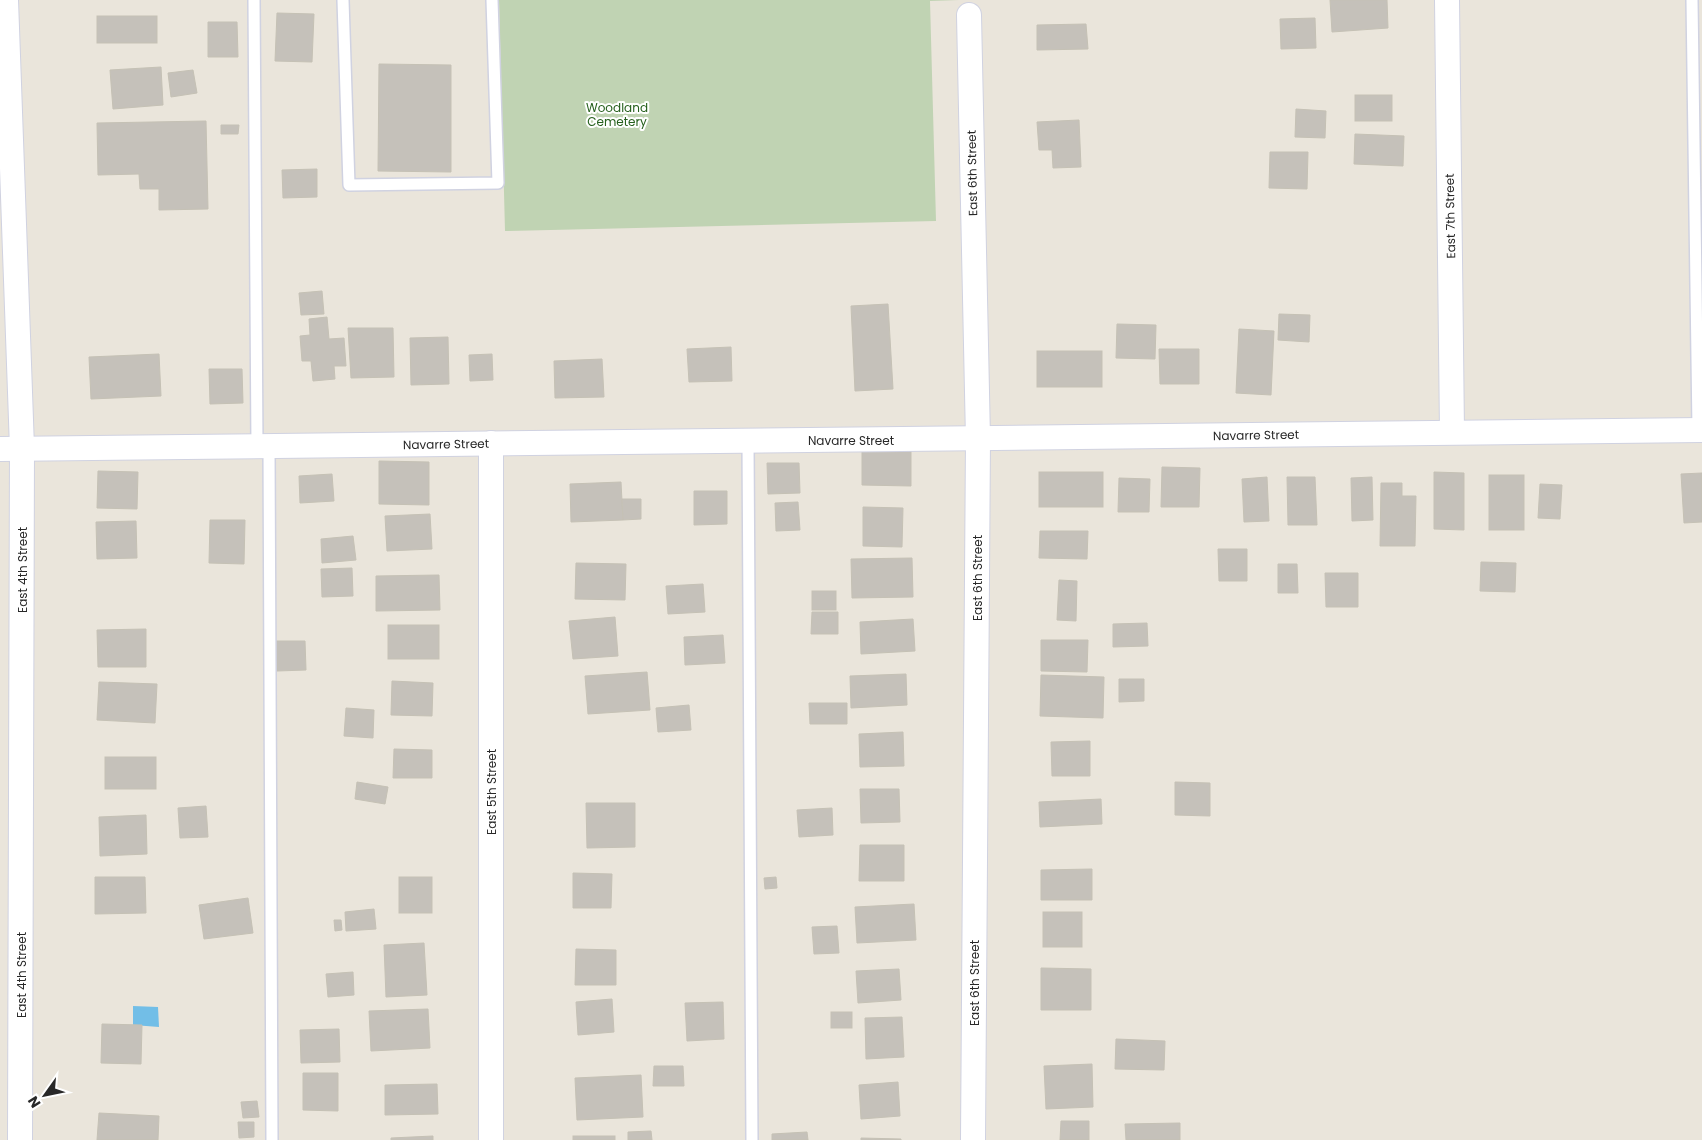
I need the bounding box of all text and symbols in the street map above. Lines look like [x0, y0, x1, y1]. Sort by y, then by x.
park label: Woodland Cemetery [586, 99, 648, 130]
street label: East 6th Street [963, 130, 981, 216]
street label: East 7th Street [1441, 173, 1459, 259]
street label: Navarre Street [1213, 426, 1299, 444]
street label: Navarre Street [808, 432, 894, 449]
street label: Navarre Street [403, 435, 489, 453]
street label: East 4th Street [14, 527, 31, 613]
street label: East 6th Street [969, 535, 986, 621]
street label: East 5th Street [483, 749, 500, 835]
street label: East 4th Street [13, 932, 30, 1018]
street label: East 6th Street [966, 940, 983, 1026]
north arrow [20, 1070, 70, 1120]
text: N [23, 1092, 45, 1112]

